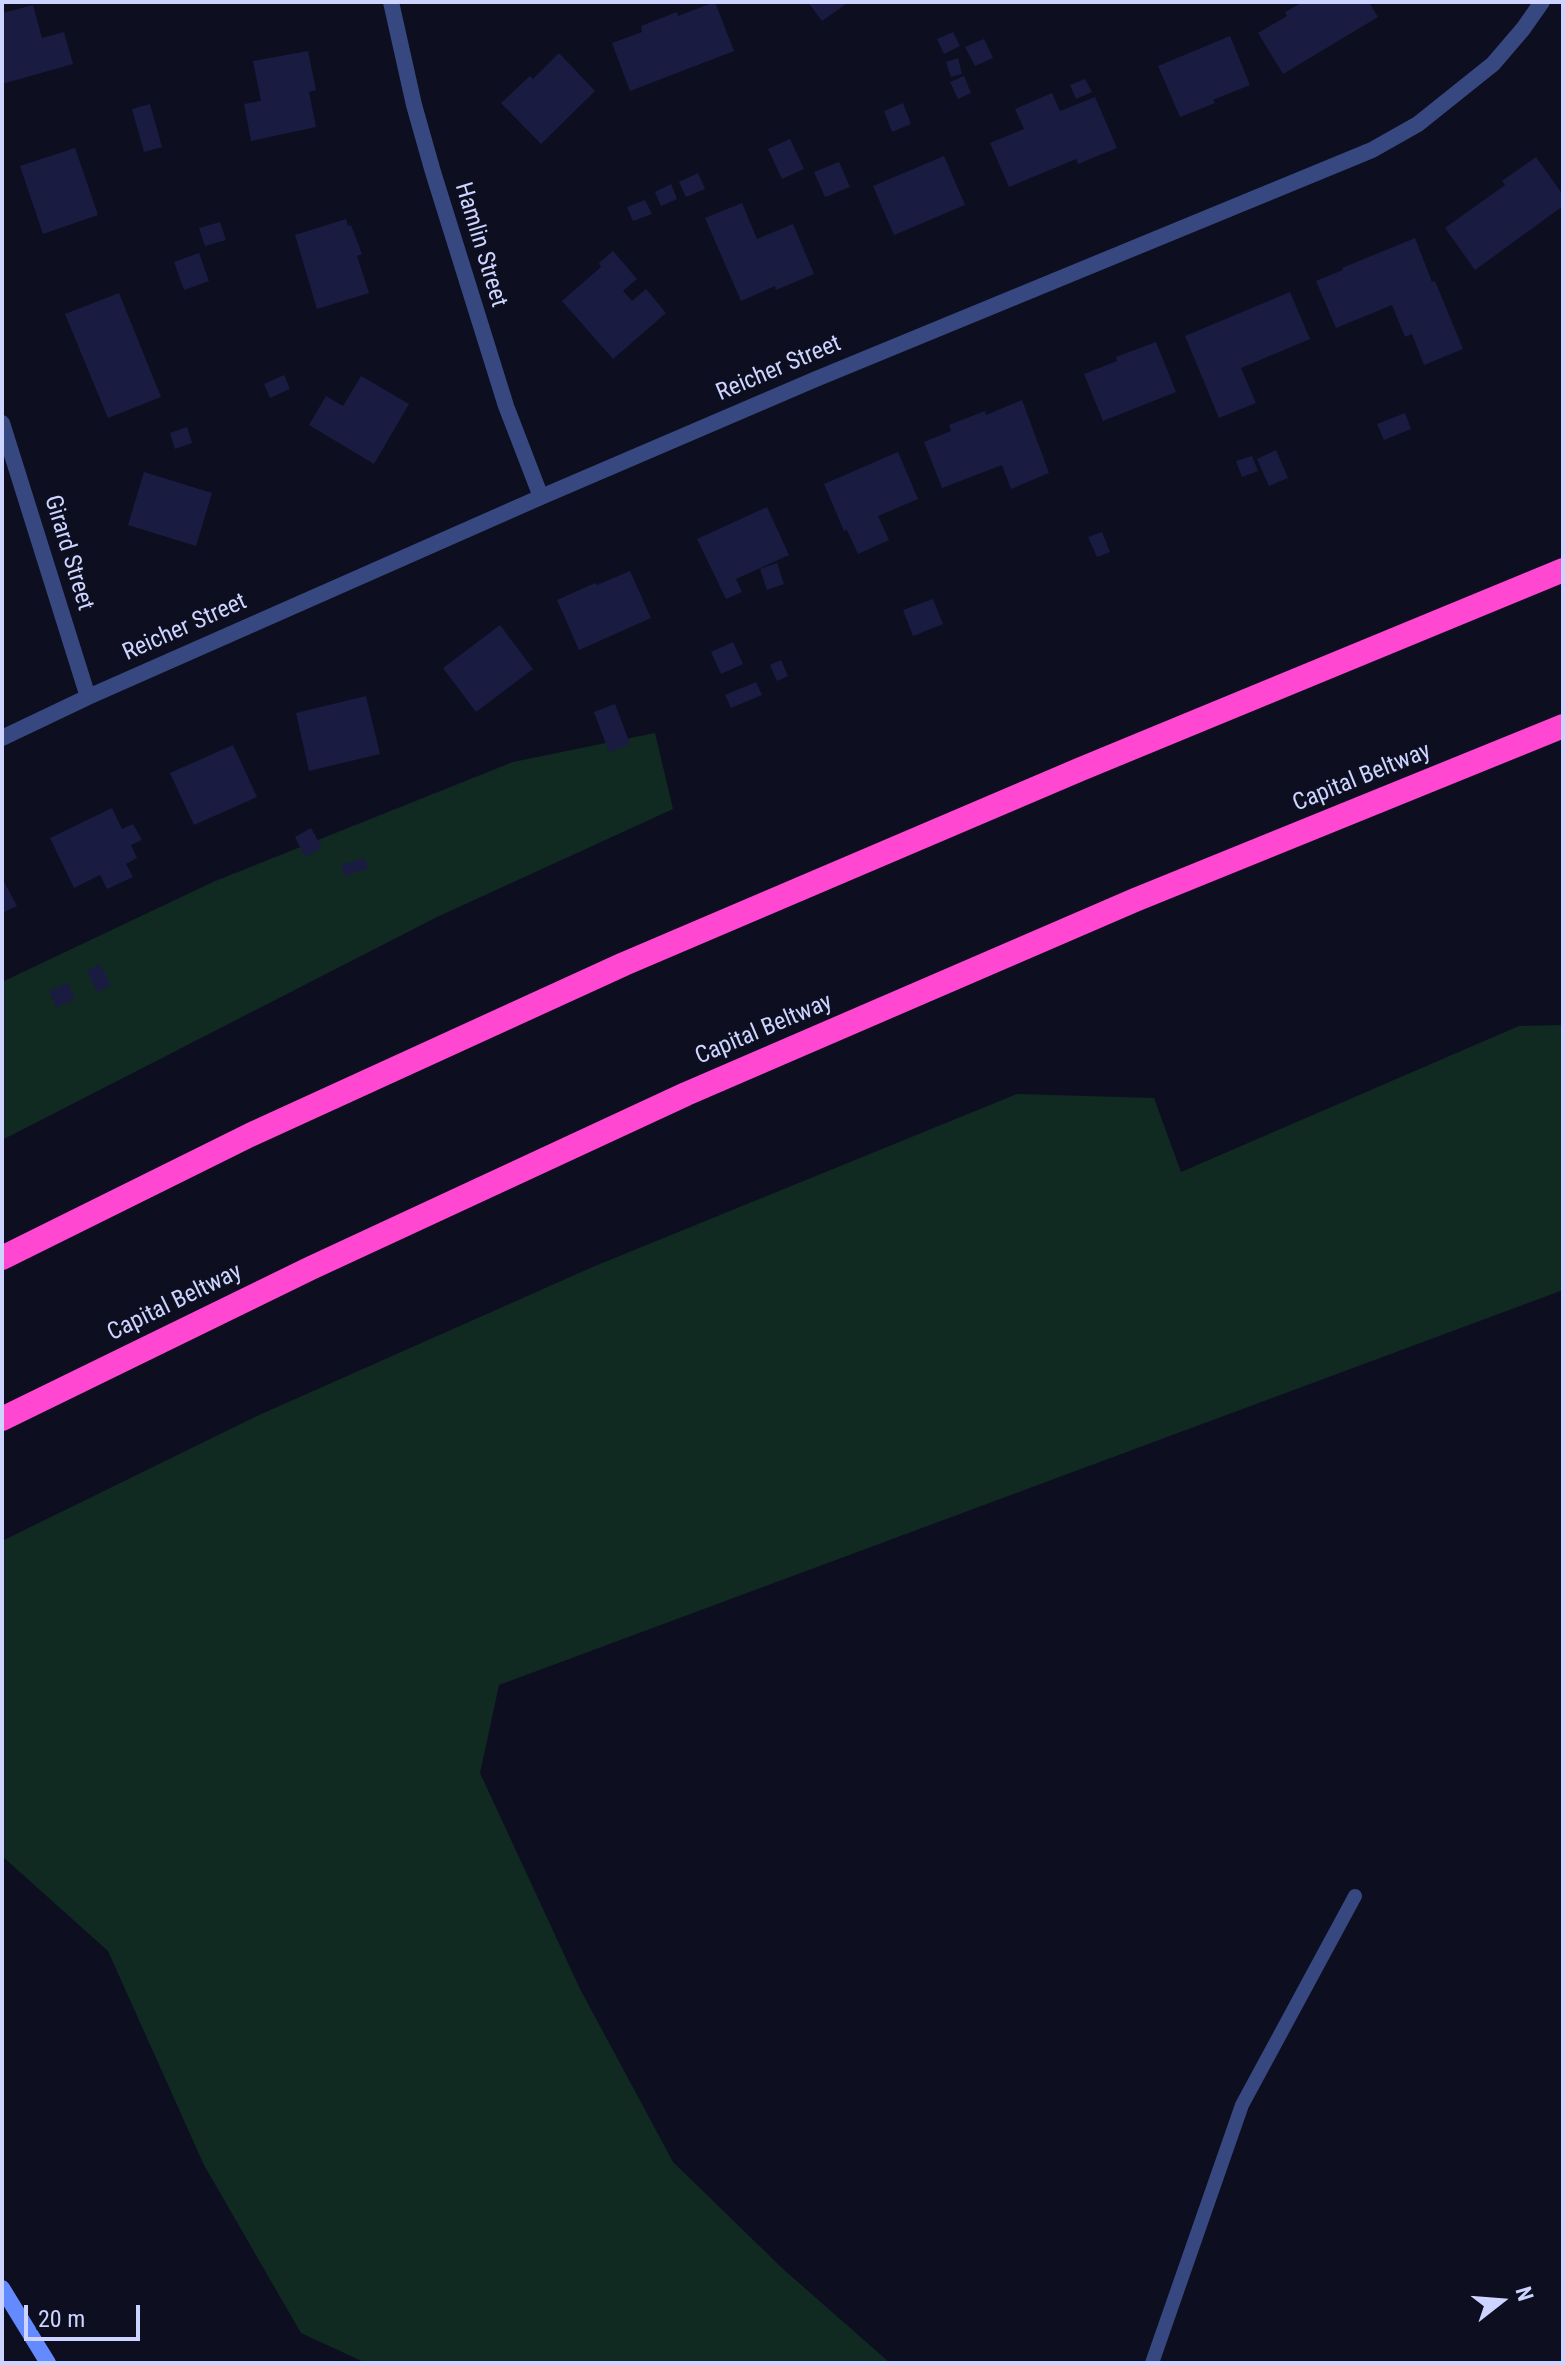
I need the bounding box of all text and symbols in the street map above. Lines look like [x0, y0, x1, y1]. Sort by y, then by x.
street label: Hamlin Street [447, 179, 513, 311]
street label: Reicher Street [712, 330, 846, 408]
street label: Girard Street [37, 492, 99, 614]
street label: Reicher Street [119, 588, 251, 668]
street label: Capital Beltway [1289, 737, 1435, 819]
street label: Capital Beltway [691, 988, 837, 1072]
street label: Capital Beltway [103, 1258, 247, 1348]
north arrow [1461, 2261, 1541, 2341]
text: N [1511, 2284, 1538, 2304]
scale bar [28, 2289, 144, 2339]
text: 20 m [38, 2305, 85, 2333]

